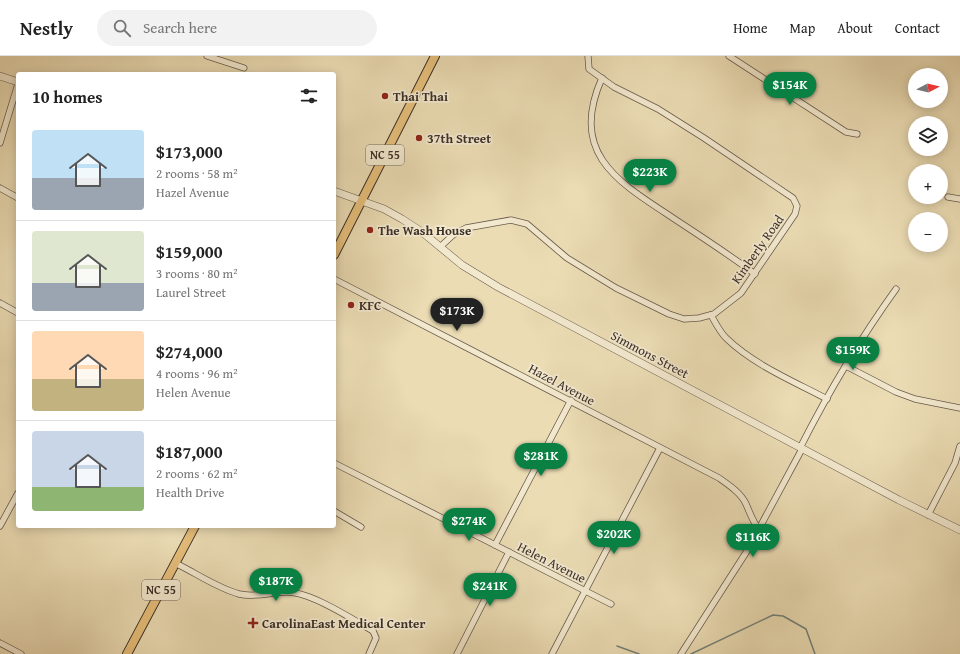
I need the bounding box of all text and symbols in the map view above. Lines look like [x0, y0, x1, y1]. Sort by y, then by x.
search box [97, 10, 377, 46]
text: Nestly [20, 14, 73, 42]
icon: search [111, 17, 133, 39]
text: Search here [143, 17, 217, 38]
text: Home [733, 18, 768, 38]
text: Map [790, 18, 815, 38]
text: About [837, 18, 873, 38]
text: Contact [895, 18, 940, 38]
north arrow [908, 68, 948, 108]
map controls [908, 68, 948, 252]
pin: $154K [762, 72, 818, 106]
text: $154K [772, 75, 808, 94]
text: 10 homes [32, 84, 103, 109]
icon: filters [298, 85, 320, 107]
place label: Thai Thai [393, 87, 448, 106]
marker: Thai Thai [380, 91, 390, 101]
button: layers [908, 116, 948, 156]
place label: 37th Street [427, 129, 491, 148]
marker: 37th Street [414, 133, 424, 143]
text: $173,000 [156, 139, 222, 164]
road number: NC 55 [366, 145, 404, 165]
icon: home [64, 146, 112, 194]
pin: $223K [622, 159, 678, 193]
text: $223K [632, 162, 668, 181]
text: 2 rooms · 58 m² [156, 164, 238, 183]
button: + [908, 164, 948, 204]
text: Hazel Avenue [156, 183, 229, 202]
street label: Kimberly Road [727, 211, 788, 288]
button: − [908, 212, 948, 252]
place label: The Wash House [378, 221, 471, 240]
marker: The Wash House [365, 225, 375, 235]
text: $159,000 [156, 239, 222, 264]
icon: home [64, 247, 112, 295]
text: 3 rooms · 80 m² [156, 264, 238, 283]
text: Laurel Street [156, 283, 226, 302]
place label: KFC [359, 296, 381, 315]
pin: $173K [429, 298, 485, 332]
marker: KFC [346, 300, 356, 310]
text: $173K [439, 301, 475, 320]
street label: Simmons Street [607, 326, 693, 383]
pin: $159K [825, 337, 881, 371]
text: $274,000 [156, 339, 222, 364]
text: $159K [835, 340, 871, 359]
icon: home [64, 347, 112, 395]
street label: Hazel Avenue [525, 359, 598, 410]
text: 4 rooms · 96 m² [156, 364, 238, 383]
text: Helen Avenue [156, 383, 231, 402]
text: $187,000 [156, 439, 222, 464]
pin: $281K [513, 443, 569, 477]
text: $281K [523, 446, 559, 465]
icon: home [64, 447, 112, 495]
text: 2 rooms · 62 m² [156, 464, 238, 483]
text: Health Drive [156, 483, 224, 502]
pin: $274K [441, 508, 497, 542]
text: $274K [451, 511, 487, 530]
pin: $202K [586, 521, 642, 555]
text: $202K [596, 524, 632, 543]
pin: $116K [725, 524, 781, 558]
text: $116K [735, 527, 771, 546]
street label: Helen Avenue [514, 537, 589, 588]
pin: $187K [248, 568, 304, 602]
text: $187K [258, 571, 294, 590]
pin: $241K [462, 573, 518, 607]
text: $241K [472, 576, 508, 595]
road number: NC 55 [142, 580, 180, 600]
place label: CarolinaEast Medical Center [262, 614, 425, 633]
marker: CarolinaEast Medical Center [247, 617, 259, 629]

